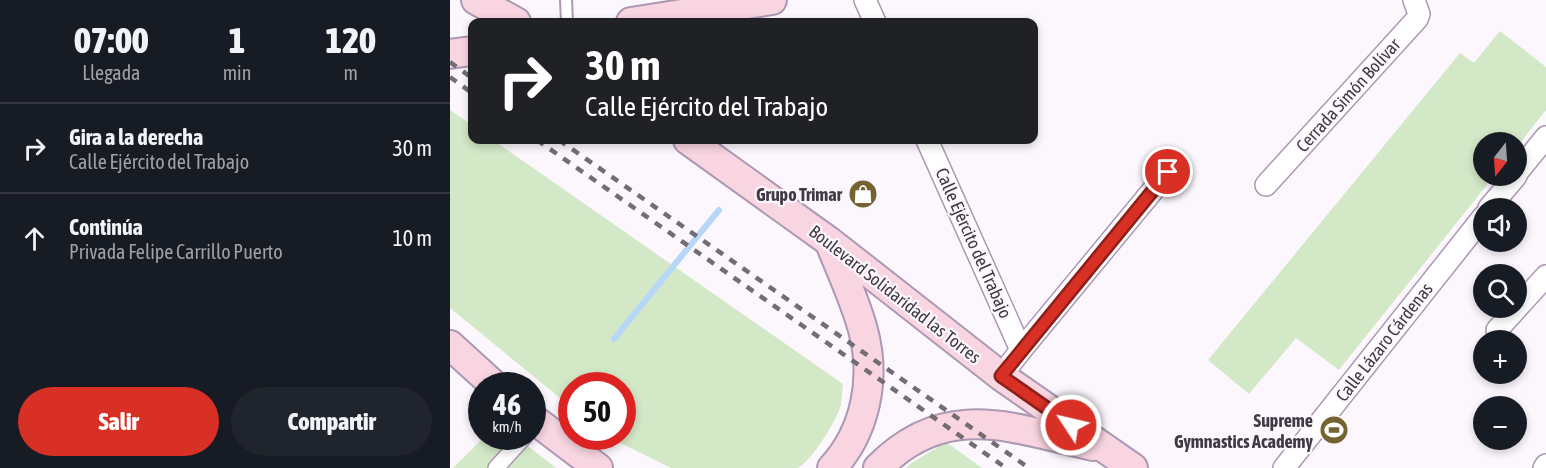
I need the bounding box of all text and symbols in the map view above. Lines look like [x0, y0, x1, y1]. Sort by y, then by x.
text: 07:00 [74, 19, 149, 61]
text: 1 [229, 19, 245, 61]
text: 120 [325, 19, 376, 61]
street label: Cerrada Simón Bolívar [1292, 33, 1405, 156]
text: 30 m [585, 41, 660, 89]
icon: right [486, 42, 564, 120]
text: Llegada [82, 61, 140, 84]
text: min [223, 61, 251, 84]
text: m [343, 61, 358, 84]
text: Calle Ejército del Trabajo [585, 91, 828, 122]
text: Gira a la derecha [69, 124, 203, 150]
icon: right [18, 132, 51, 165]
north arrow [1473, 132, 1527, 186]
map controls [1473, 132, 1527, 450]
text: 30 m [392, 135, 432, 161]
pin [1142, 146, 1193, 197]
text: Calle Ejército del Trabajo [69, 150, 249, 173]
icon: arrive [1151, 155, 1184, 188]
street label: Calle Ejército del Trabajo [931, 165, 1017, 321]
shop icon: Grupo Trimar [847, 178, 879, 210]
place label: Grupo Trimar [756, 184, 843, 205]
button: sound [1473, 198, 1527, 252]
text: Continúa [69, 214, 143, 240]
street label: Boulevard Solidaridad las Torres [805, 221, 985, 367]
icon: ahead [18, 222, 51, 255]
text: 10 m [392, 225, 432, 251]
text: Privada Felipe Carrillo Puerto [69, 240, 283, 263]
button: search [1473, 264, 1527, 318]
street label: Calle Lázaro Cárdenas [1331, 278, 1437, 406]
button: + [1473, 330, 1527, 384]
speed limit sign: 50 [558, 372, 636, 450]
button: Salir [18, 387, 219, 456]
button: Compartir [231, 387, 432, 456]
text: 46 [493, 387, 521, 421]
position arrow [1039, 393, 1103, 457]
button: − [1473, 396, 1527, 450]
place label: Supreme Gymnastics Academy [1174, 410, 1314, 452]
sports icon: Supreme Gymnastics Academy [1318, 414, 1350, 446]
text: km/h [492, 418, 522, 435]

